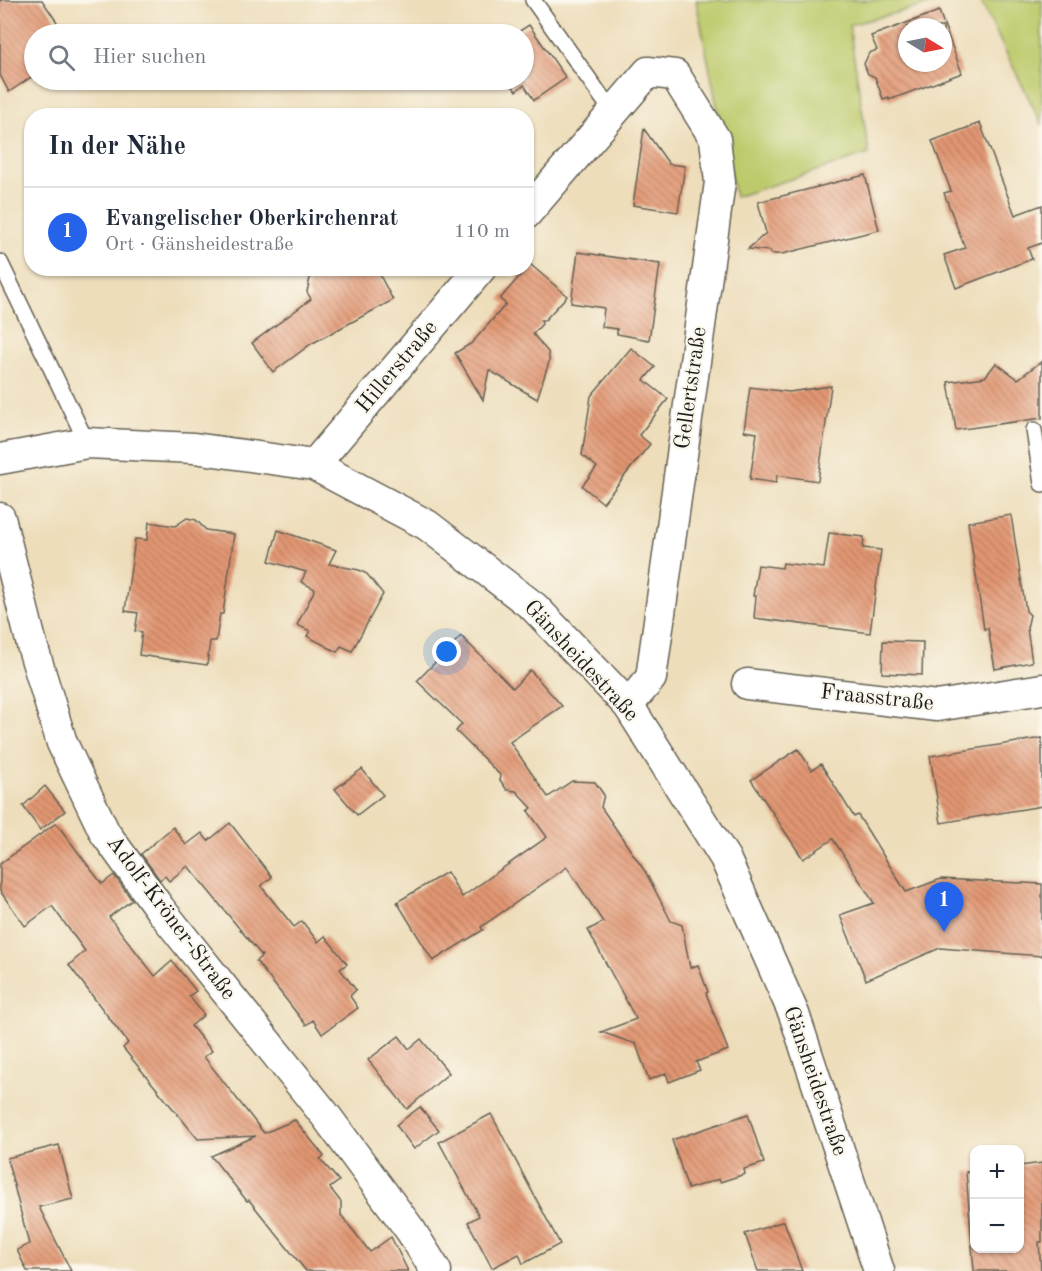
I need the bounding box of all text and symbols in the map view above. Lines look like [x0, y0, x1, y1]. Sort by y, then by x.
north arrow [898, 18, 952, 72]
search box [24, 24, 534, 90]
icon: search [45, 41, 78, 74]
text: Hier suchen [93, 46, 206, 68]
text: In der Nähe [48, 134, 186, 160]
text: Evangelischer Oberkirchenrat [105, 208, 398, 230]
text: 1 [62, 222, 73, 242]
text: 110 m [454, 222, 510, 242]
text: Ort · Gänsheidestraße [105, 235, 293, 255]
street label: Hillerstraße [352, 317, 442, 417]
street label: Gellertstraße [672, 325, 710, 451]
street label: Gänsheidestraße [520, 596, 642, 726]
your location [432, 637, 461, 666]
street label: Fraasstraße [819, 681, 935, 715]
street label: Adolf-Kröner-Straße [102, 832, 240, 1004]
pin: 1 [924, 882, 964, 932]
street label: Gänsheidestraße [779, 1003, 851, 1159]
map controls [970, 1145, 1024, 1253]
button: + [970, 1145, 1024, 1199]
button: − [970, 1199, 1024, 1253]

